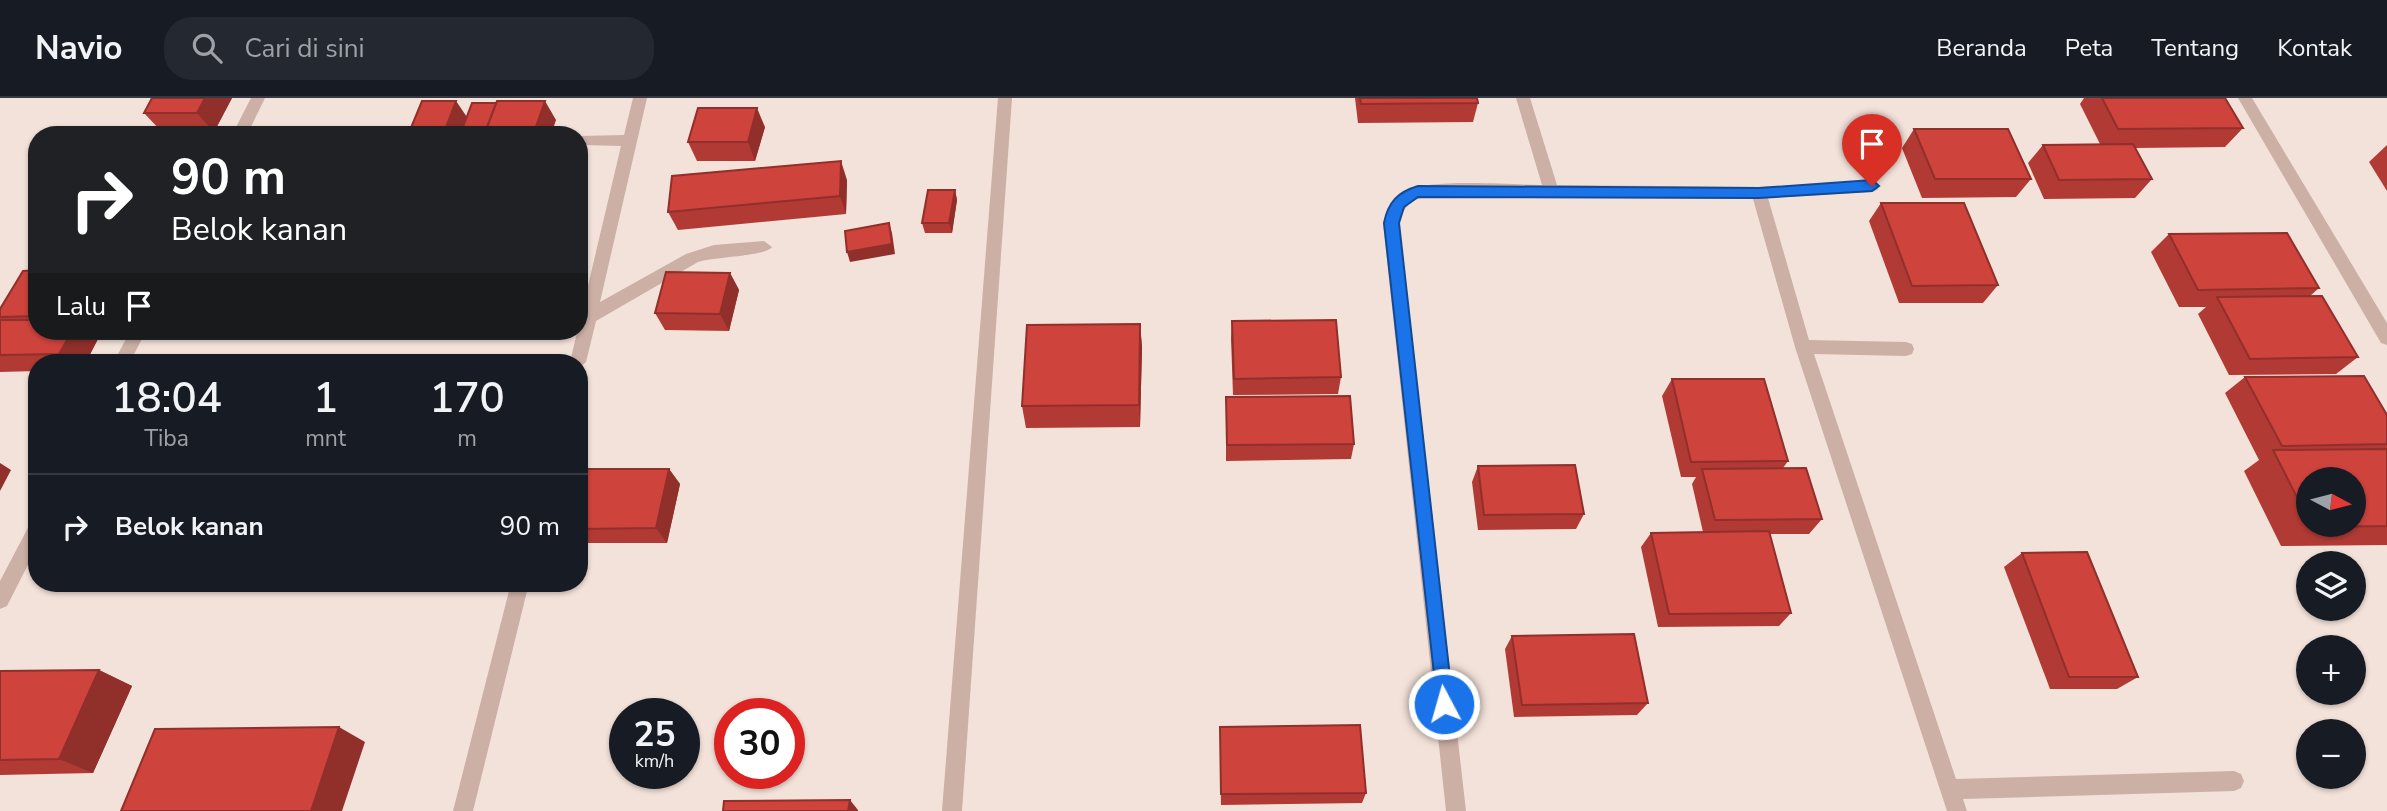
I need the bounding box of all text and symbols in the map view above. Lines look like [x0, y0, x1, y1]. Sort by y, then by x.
search box [164, 17, 654, 80]
text: Navio [35, 26, 122, 71]
icon: search [188, 29, 226, 67]
text: Cari di sini [244, 31, 364, 66]
text: Beranda [1936, 32, 2027, 64]
text: Peta [2065, 32, 2113, 64]
text: Tentang [2151, 32, 2239, 64]
text: Kontak [2277, 32, 2352, 64]
pin [1842, 114, 1902, 186]
icon: arrive [1853, 125, 1891, 163]
text: 90 m [171, 144, 286, 211]
icon: right [56, 154, 147, 245]
text: Belok kanan [171, 208, 347, 251]
icon: arrive [120, 287, 158, 325]
text: Lalu [56, 289, 106, 324]
text: 18:04 [111, 370, 222, 427]
text: 1 [313, 370, 338, 427]
text: 170 [429, 370, 505, 427]
text: Tiba [144, 423, 189, 454]
text: mnt [305, 423, 346, 454]
text: m [457, 423, 477, 454]
north arrow [2296, 467, 2366, 537]
map controls [2296, 467, 2366, 789]
icon: right [56, 508, 94, 546]
text: Belok kanan [115, 509, 264, 544]
text: 90 m [500, 509, 560, 544]
button: layers [2296, 551, 2366, 621]
button: + [2296, 635, 2366, 705]
position arrow [1407, 667, 1481, 741]
speed limit sign: 30 [714, 698, 805, 789]
text: 25 [633, 711, 676, 758]
button: − [2296, 719, 2366, 789]
text: km/h [635, 749, 674, 773]

